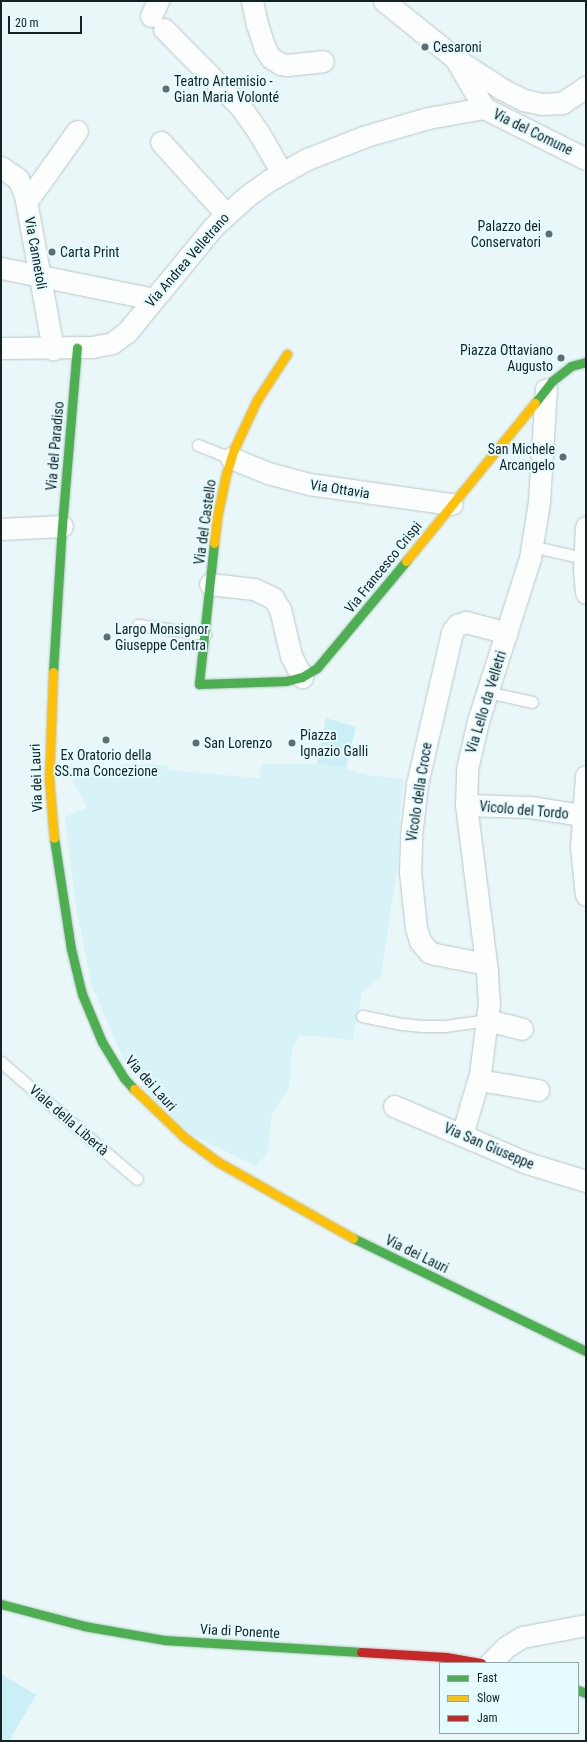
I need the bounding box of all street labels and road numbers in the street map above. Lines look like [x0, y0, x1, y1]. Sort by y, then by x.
street label: Via del Comune [490, 105, 576, 159]
street label: Via Andrea Velletrano [142, 210, 232, 310]
street label: Via Cannetoli [21, 215, 51, 291]
street label: Via del Paradiso [43, 401, 67, 491]
street label: Via Ottavia [309, 476, 371, 502]
street label: Via del Castello [191, 478, 219, 566]
street label: Via Francesco Crispi [341, 518, 425, 616]
street label: Via Lello da Velletri [462, 649, 510, 755]
street label: Vicolo della Croce [403, 741, 435, 843]
street label: Via dei Lauri [26, 743, 46, 813]
street label: Vicolo del Tordo [479, 798, 569, 822]
street label: Via dei Lauri [122, 1052, 180, 1114]
street label: Viale della Libertà [26, 1081, 112, 1159]
street label: Via San Giuseppe [441, 1119, 537, 1173]
street label: Via dei Lauri [383, 1231, 451, 1277]
street label: Via di Ponente [200, 1621, 280, 1641]

